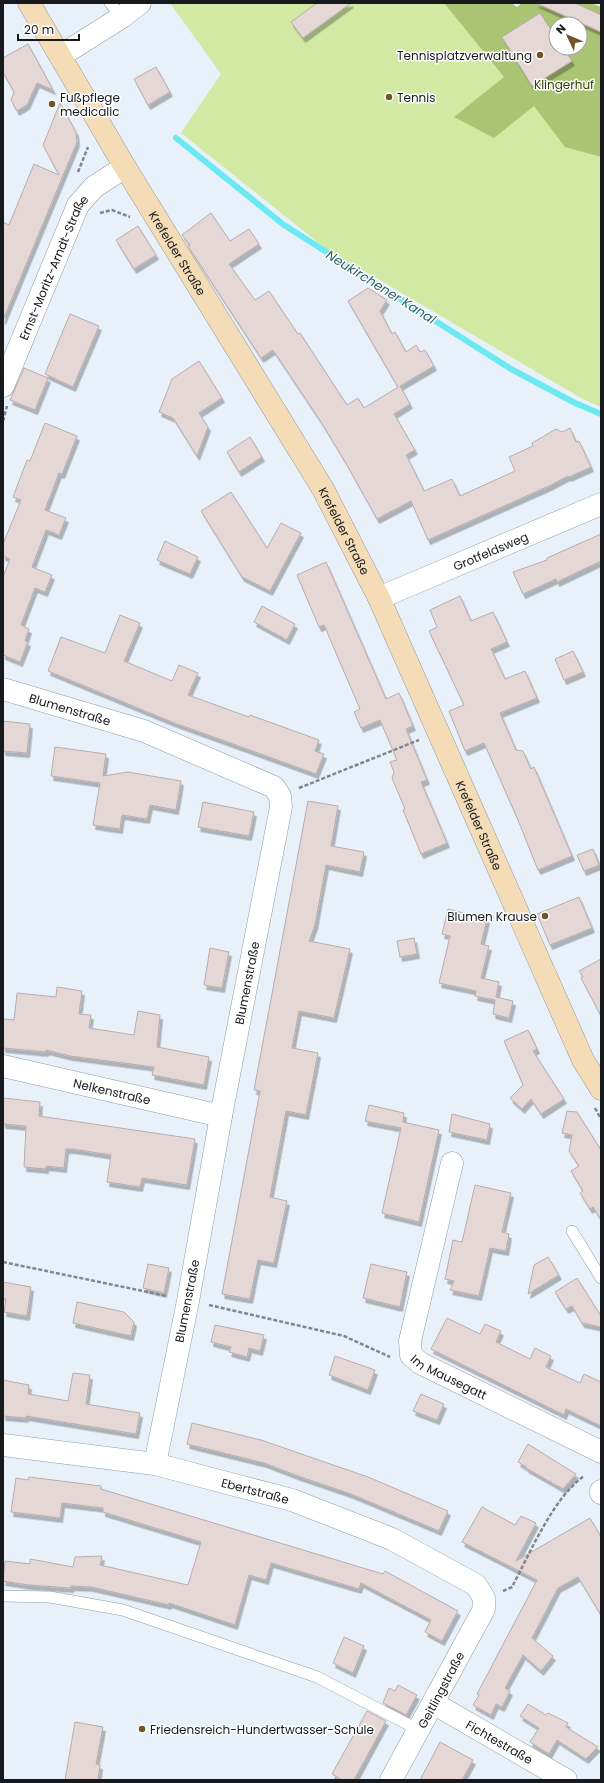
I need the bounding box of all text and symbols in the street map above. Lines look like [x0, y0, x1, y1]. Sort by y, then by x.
scale bar [18, 16, 79, 42]
north arrow [548, 16, 588, 56]
text: 20 m [24, 21, 54, 38]
text: N [552, 21, 569, 38]
place label: Tennisplatzverwaltung [397, 47, 532, 64]
marker: Tennisplatzverwaltung [535, 50, 545, 60]
park label: Klingerhuf [534, 76, 594, 93]
place label: Fußpflege medicalic [60, 89, 120, 120]
place label: Tennis [397, 89, 436, 106]
marker: Tennis [384, 92, 394, 102]
marker: Fußpflege medicalic [47, 99, 57, 109]
street label: Ernst-Moritz-Arndt-Straße [15, 191, 92, 342]
street label: Krefelder Straße [145, 207, 210, 299]
water label: Neukirchener Kanal [322, 245, 440, 329]
street label: Krefelder Straße [315, 484, 374, 578]
street label: Grotfeldsweg [450, 527, 531, 574]
street label: Blumenstraße [27, 689, 113, 729]
street label: Krefelder Straße [452, 778, 507, 873]
place label: Blumen Krause [447, 908, 537, 925]
marker: Blumen Krause [540, 911, 550, 921]
street label: Blumenstraße [231, 940, 263, 1026]
street label: Nelkenstraße [72, 1074, 153, 1108]
street label: Blumenstraße [171, 1258, 203, 1344]
street label: Im Mausegatt [407, 1350, 490, 1403]
street label: Ebertstraße [220, 1473, 291, 1507]
street label: Geitlingstraße [414, 1649, 468, 1731]
street label: Fichtestraße [463, 1716, 536, 1768]
place label: Friedensreich-Hundertwasser-Schule [150, 1721, 374, 1738]
marker: Friedensreich-Hundertwasser-Schule [137, 1724, 147, 1734]

